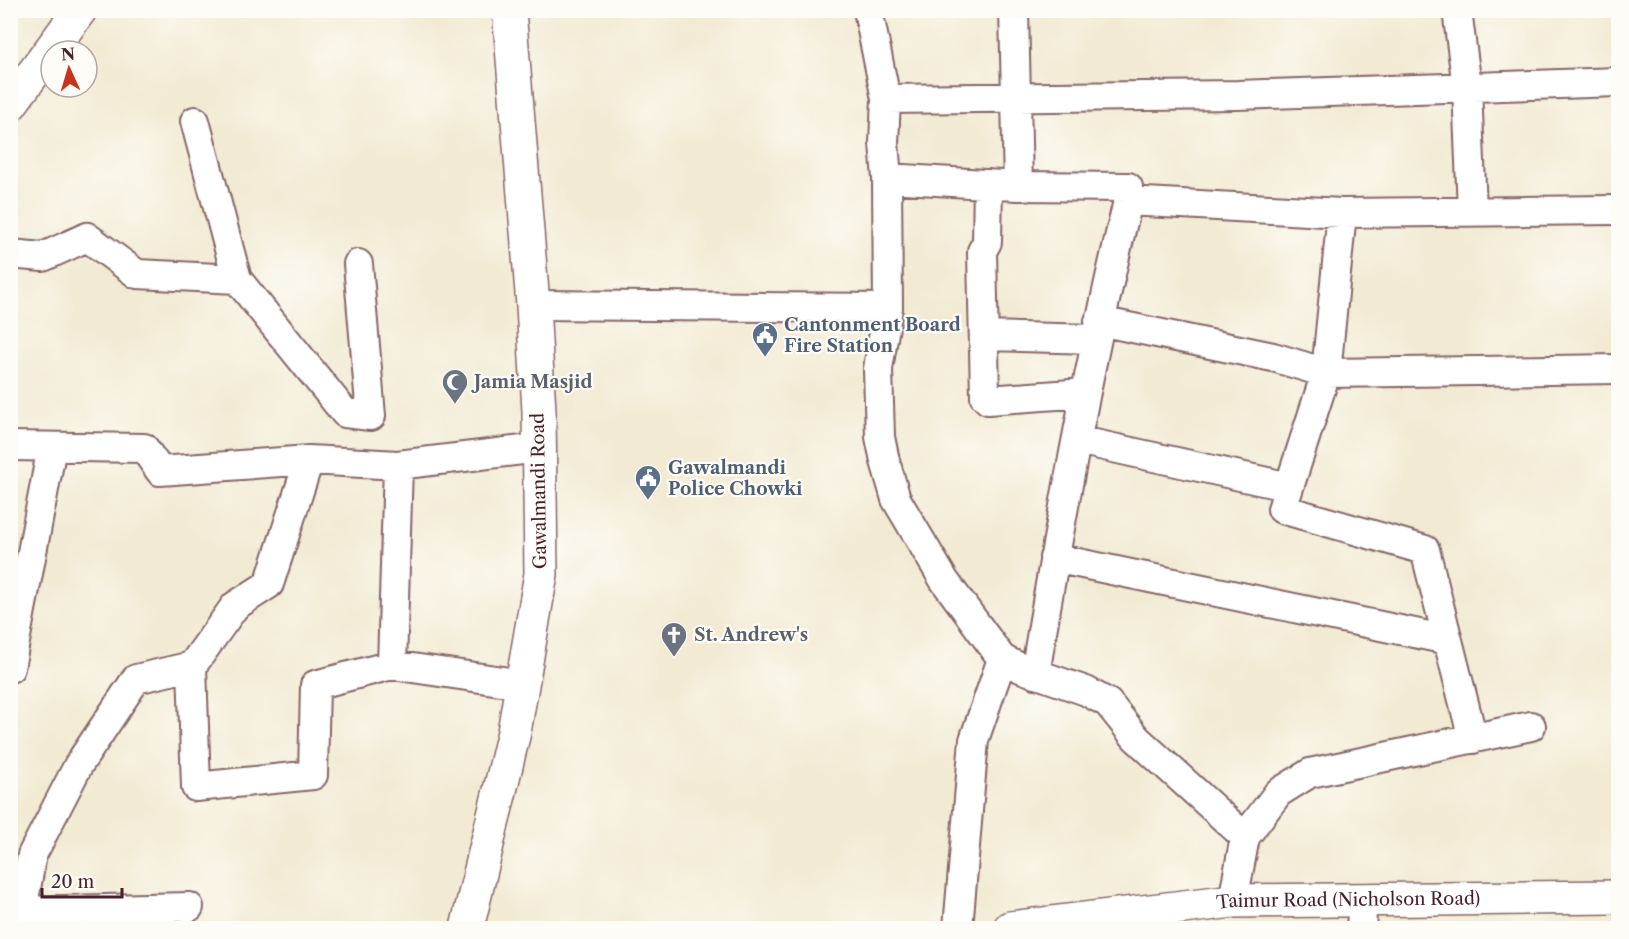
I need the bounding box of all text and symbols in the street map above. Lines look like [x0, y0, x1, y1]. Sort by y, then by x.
north arrow [39, 39, 99, 99]
text: N [60, 44, 76, 64]
place label: Cantonment Board Fire Station [784, 314, 961, 357]
public building icon: Cantonment Board Fire Station [750, 320, 780, 358]
mosque icon: Jamia Masjid [440, 367, 470, 405]
place label: Jamia Masjid [471, 371, 592, 393]
street label: Gawalmandi Road [527, 413, 551, 569]
place label: Gawalmandi Police Chowki [668, 457, 803, 500]
public building icon: Gawalmandi Police Chowki [633, 463, 663, 501]
church icon: St. Andrew's [659, 620, 689, 658]
place label: St. Andrew's [694, 624, 808, 646]
scale bar [42, 861, 122, 899]
text: 20 m [51, 871, 95, 893]
street label: Taimur Road (Nicholson Road) [1215, 887, 1480, 914]

